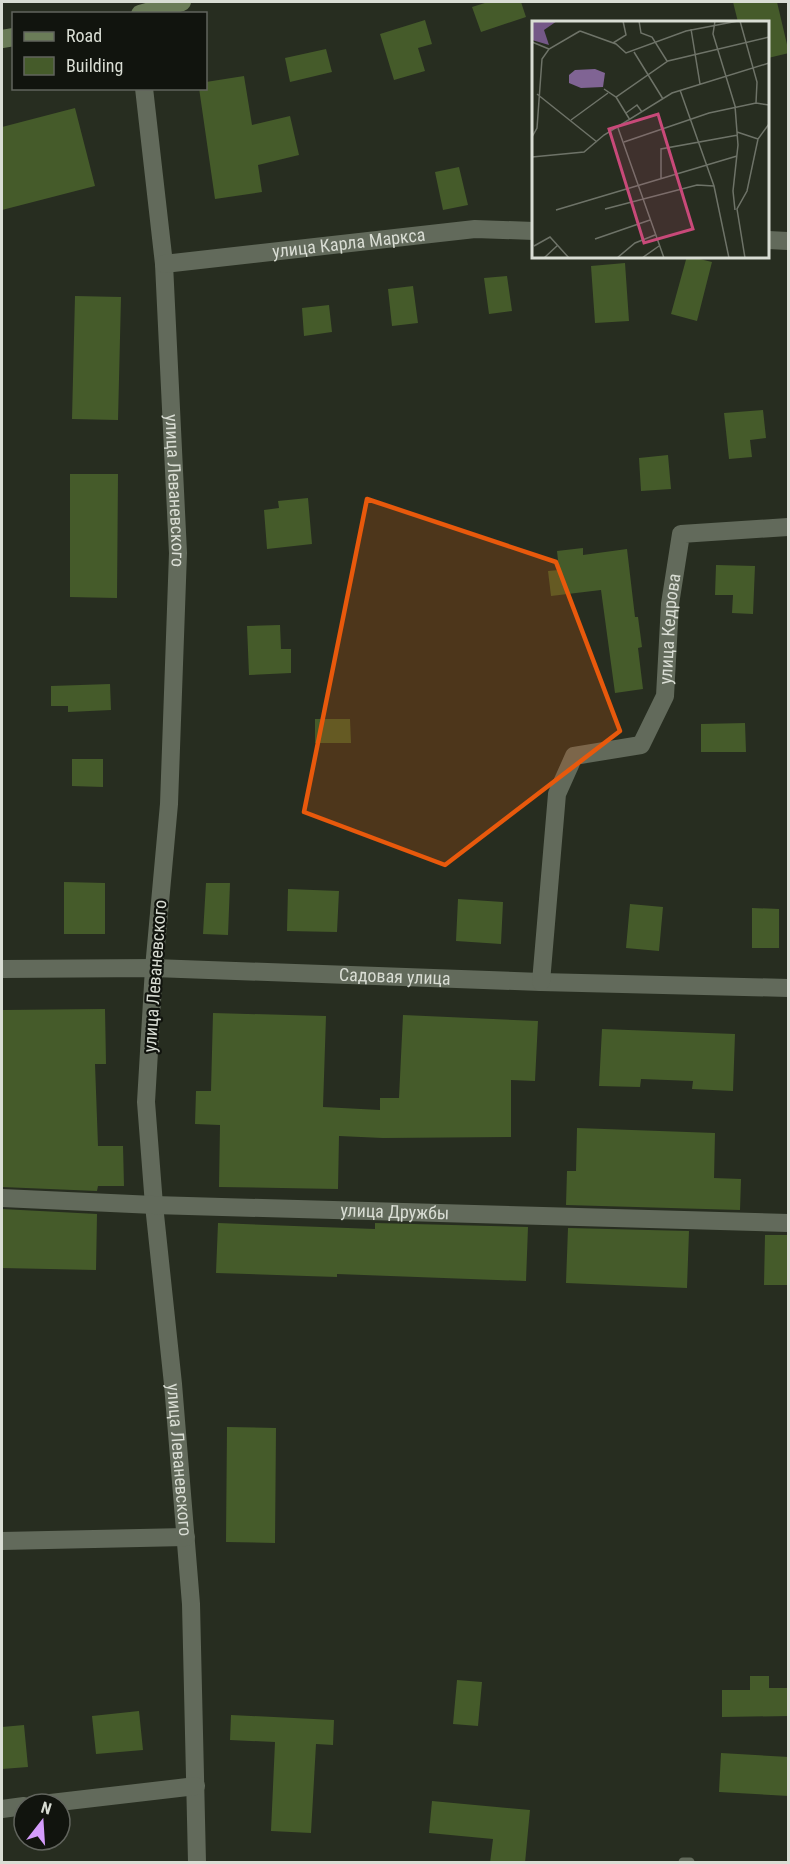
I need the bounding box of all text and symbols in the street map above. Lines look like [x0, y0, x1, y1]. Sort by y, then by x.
legend [12, 12, 207, 90]
inset map [532, 21, 769, 258]
text: Road [66, 25, 102, 46]
text: Building [66, 55, 123, 76]
street label: улица Карла Маркса [271, 224, 426, 262]
street label: улица Леваневского [161, 414, 189, 567]
street label: улица Кедрова [655, 572, 685, 685]
street label: улица Леваневского [139, 899, 170, 1053]
street label: Садовая улица [339, 964, 451, 989]
street label: улица Дружбы [340, 1199, 449, 1223]
street label: улица Леваневского [163, 1383, 196, 1537]
north arrow [12, 1792, 72, 1852]
text: N [39, 1798, 54, 1819]

